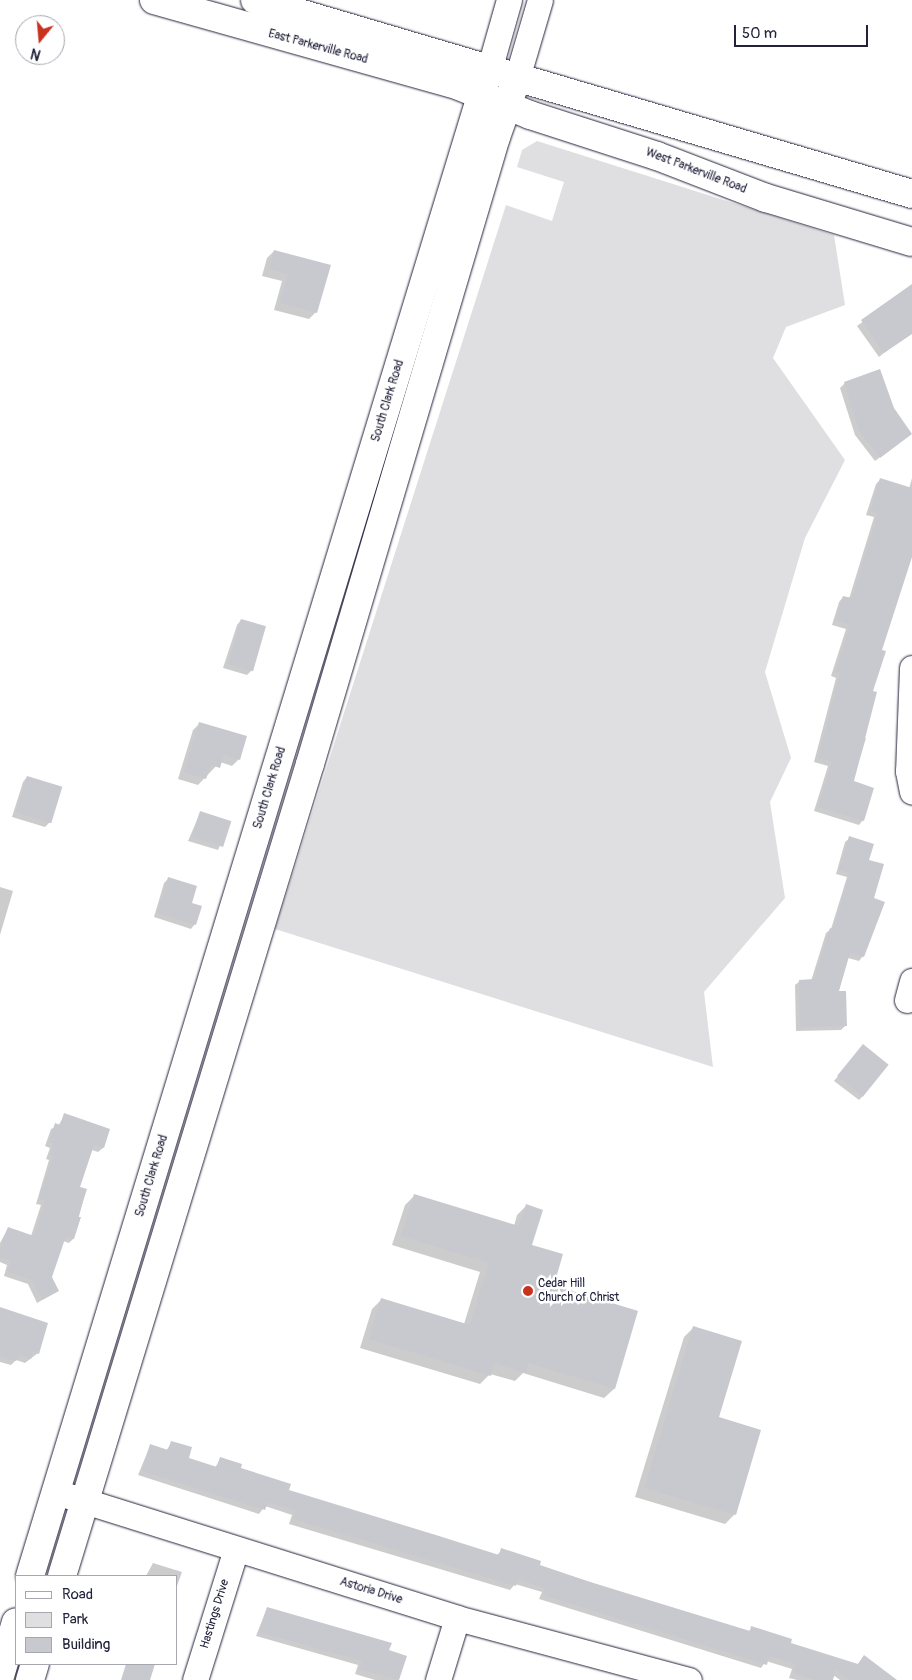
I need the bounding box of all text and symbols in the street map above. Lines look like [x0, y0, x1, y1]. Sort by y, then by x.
north arrow [15, 15, 65, 65]
scale bar [737, 15, 871, 47]
text: 50 m [742, 24, 777, 43]
street label: East Parkerville Road [267, 27, 369, 67]
text: N [29, 44, 43, 63]
street label: West Parkerville Road [644, 145, 748, 197]
street label: South Clark Road [369, 358, 407, 444]
street label: South Clark Road [251, 745, 289, 831]
street label: South Clark Road [133, 1133, 171, 1219]
place label: Cedar Hill Church of Christ [538, 1277, 619, 1305]
marker: Cedar Hill Church of Christ [522, 1285, 534, 1297]
legend [15, 1575, 178, 1665]
street label: Astoria Drive [338, 1575, 404, 1607]
street label: Hastings Drive [198, 1578, 232, 1650]
text: Road [62, 1585, 93, 1604]
text: Park [62, 1610, 88, 1629]
text: Building [62, 1635, 110, 1654]

